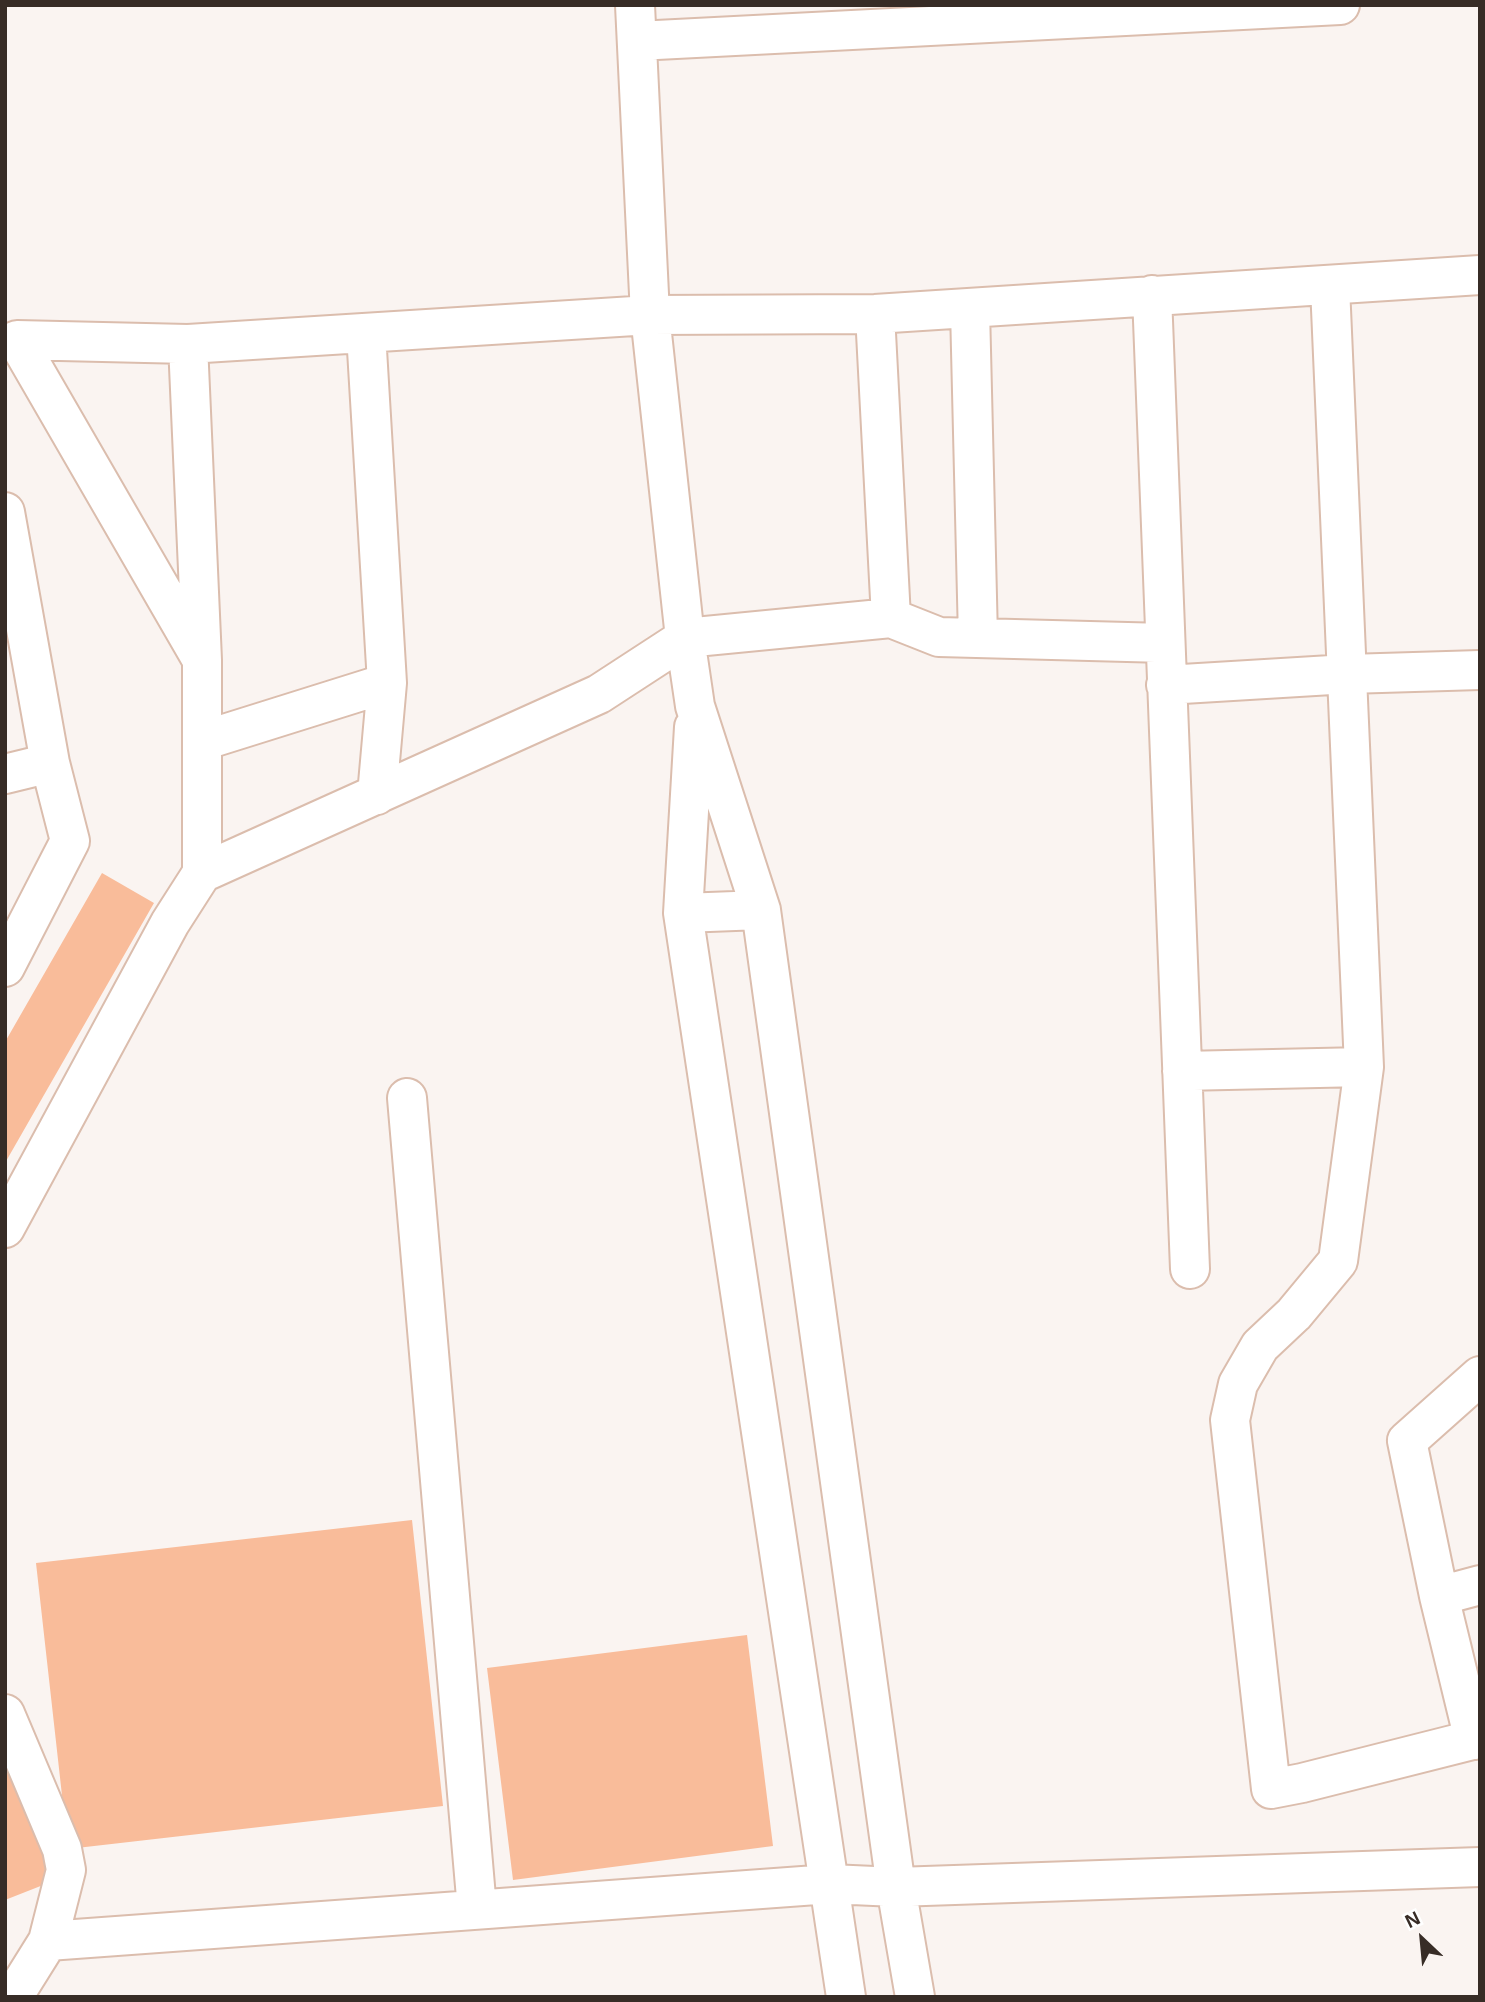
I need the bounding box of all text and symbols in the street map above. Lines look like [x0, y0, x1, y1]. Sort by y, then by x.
north arrow [1387, 1904, 1457, 1974]
text: N [1402, 1907, 1423, 1932]

